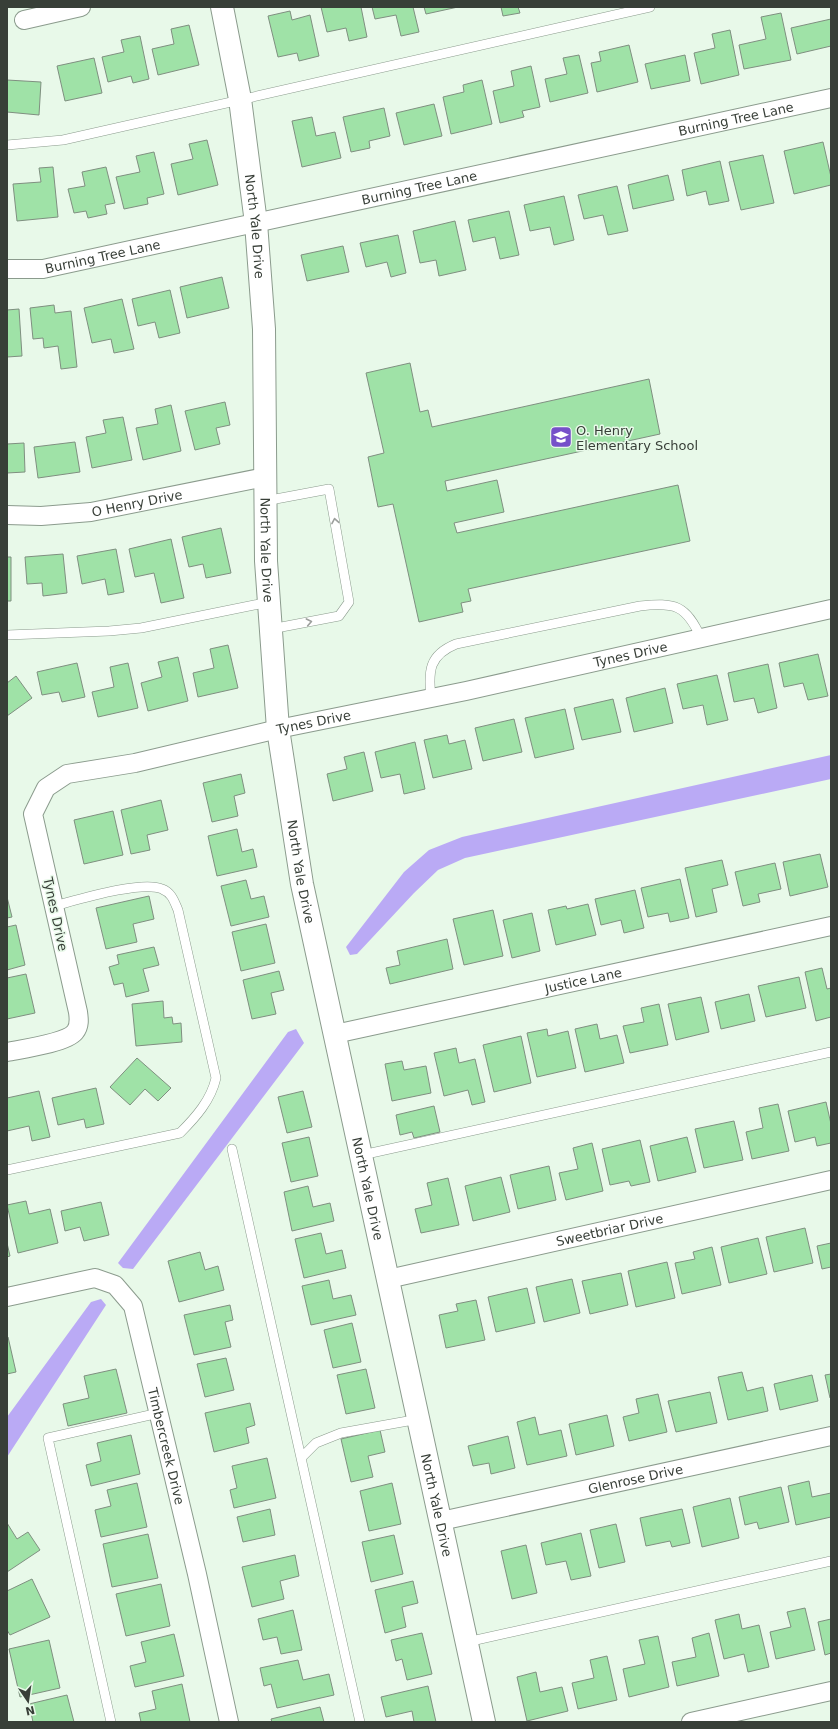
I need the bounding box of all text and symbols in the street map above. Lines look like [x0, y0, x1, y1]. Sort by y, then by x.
street label: Burning Tree Lane [677, 99, 795, 139]
street label: Burning Tree Lane [360, 168, 478, 208]
street label: North Yale Drive [242, 173, 267, 279]
street label: Burning Tree Lane [44, 237, 162, 276]
place label: O. Henry Elementary School [576, 423, 698, 453]
school or university icon: O. Henry Elementary School [548, 424, 574, 450]
street label: O Henry Drive [90, 487, 184, 520]
street label: North Yale Drive [257, 497, 276, 603]
one-way arrow [331, 518, 339, 524]
one-way arrow [306, 618, 312, 626]
street label: Tynes Drive [591, 639, 669, 670]
street label: Tynes Drive [274, 707, 352, 737]
street label: North Yale Drive [284, 819, 317, 925]
street label: Tynes Drive [40, 875, 71, 953]
street label: Justice Lane [542, 965, 623, 996]
street label: North Yale Drive [349, 1136, 386, 1242]
street label: Sweetbriar Drive [555, 1211, 665, 1249]
street label: Timbercreek Drive [145, 1385, 187, 1506]
street label: North Yale Drive [418, 1452, 455, 1558]
street label: Glenrose Drive [587, 1461, 684, 1497]
north arrow [8, 1681, 48, 1721]
text: N [24, 1703, 36, 1718]

